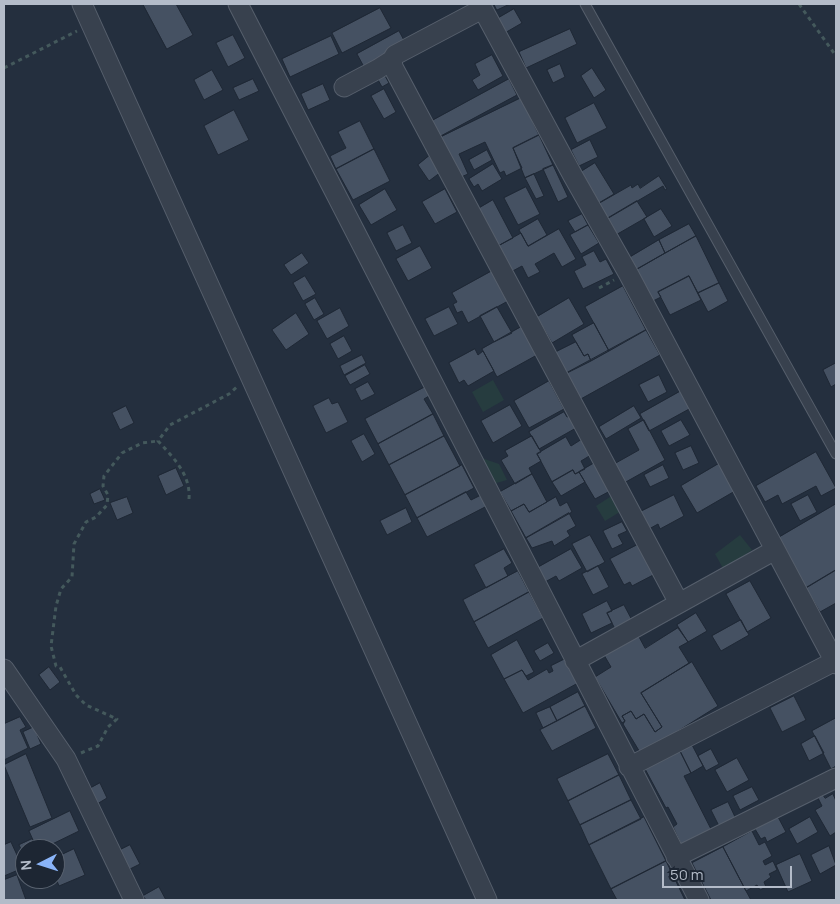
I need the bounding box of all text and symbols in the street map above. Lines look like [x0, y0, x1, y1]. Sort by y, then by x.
north arrow [15, 839, 65, 889]
scale bar [665, 856, 795, 888]
text: N [16, 859, 35, 871]
text: 50 m [670, 864, 704, 885]

